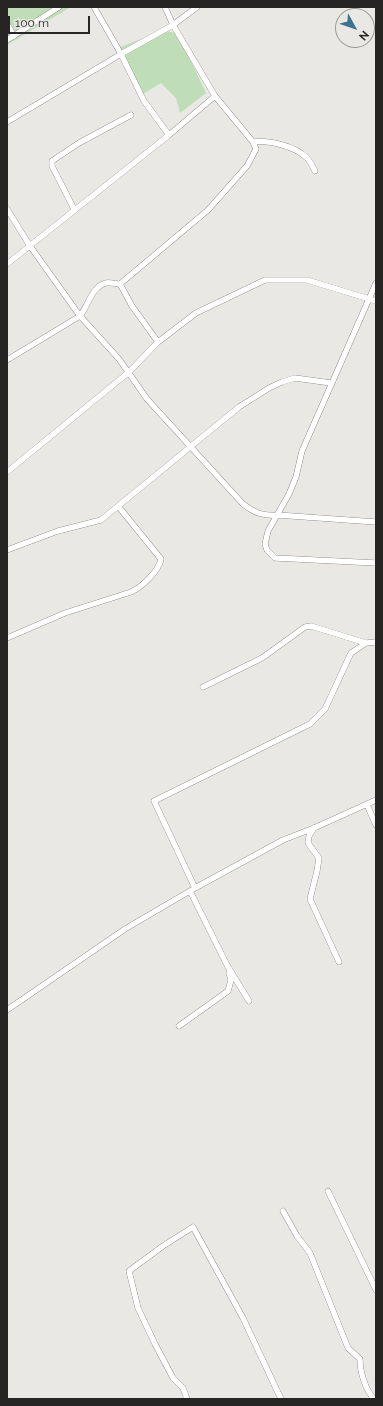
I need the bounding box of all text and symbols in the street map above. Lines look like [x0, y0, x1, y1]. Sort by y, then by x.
scale bar [10, 8, 92, 34]
north arrow [335, 8, 375, 48]
text: 100 m [15, 16, 49, 30]
text: N [356, 28, 371, 43]

